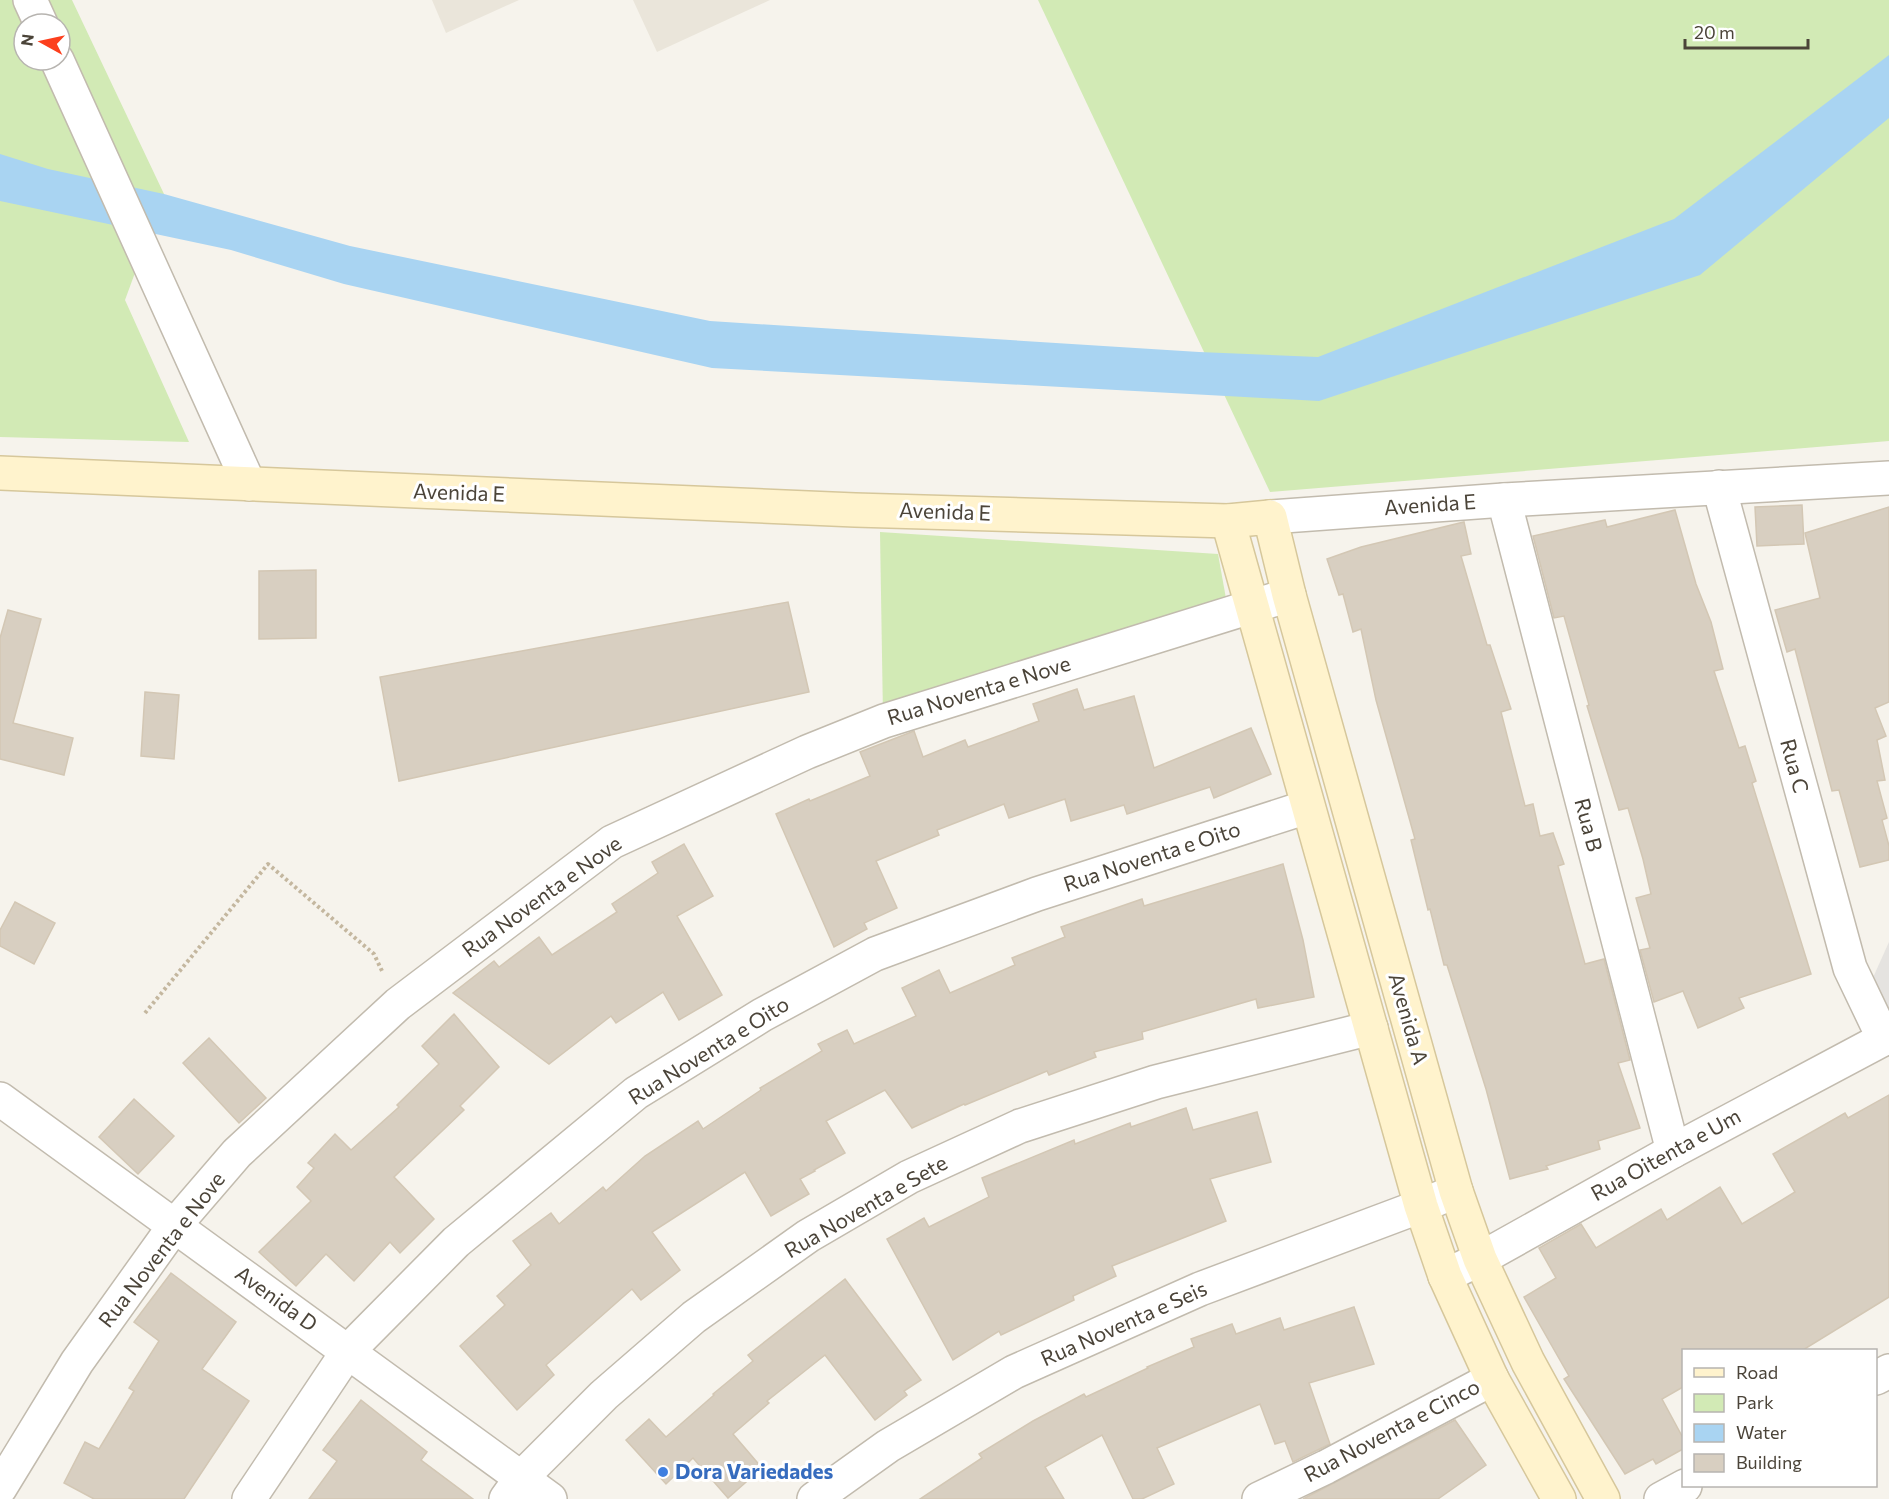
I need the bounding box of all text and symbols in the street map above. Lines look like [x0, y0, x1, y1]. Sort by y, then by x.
north arrow [12, 12, 72, 72]
scale bar [1685, 12, 1808, 50]
text: 20 m [1694, 21, 1735, 43]
text: N [16, 33, 37, 47]
street label: Avenida E [413, 477, 506, 506]
street label: Avenida E [1383, 488, 1477, 519]
street label: Avenida E [899, 496, 992, 525]
street label: Rua Noventa e Nove [884, 650, 1073, 729]
street label: Rua C [1776, 736, 1815, 795]
street label: Rua B [1570, 795, 1609, 854]
street label: Rua Noventa e Oito [1060, 815, 1243, 896]
street label: Rua Noventa e Nove [457, 830, 625, 962]
street label: Avenida A [1384, 970, 1434, 1067]
street label: Rua Noventa e Oito [623, 990, 793, 1109]
street label: Rua Oitenta e Um [1586, 1102, 1744, 1205]
street label: Rua Noventa e Sete [779, 1149, 951, 1262]
street label: Rua Noventa e Nove [92, 1166, 229, 1332]
street label: Avenida D [231, 1260, 323, 1336]
street label: Rua Noventa e Seis [1036, 1275, 1210, 1371]
legend [1682, 1349, 1877, 1487]
text: Road [1736, 1361, 1778, 1383]
street label: Rua Noventa e Cinco [1299, 1373, 1484, 1487]
text: Park [1736, 1391, 1774, 1413]
text: Water [1736, 1421, 1787, 1443]
text: Building [1736, 1451, 1802, 1473]
place label: Dora Variedades [675, 1458, 834, 1483]
marker: Dora Variedades [656, 1465, 670, 1479]

